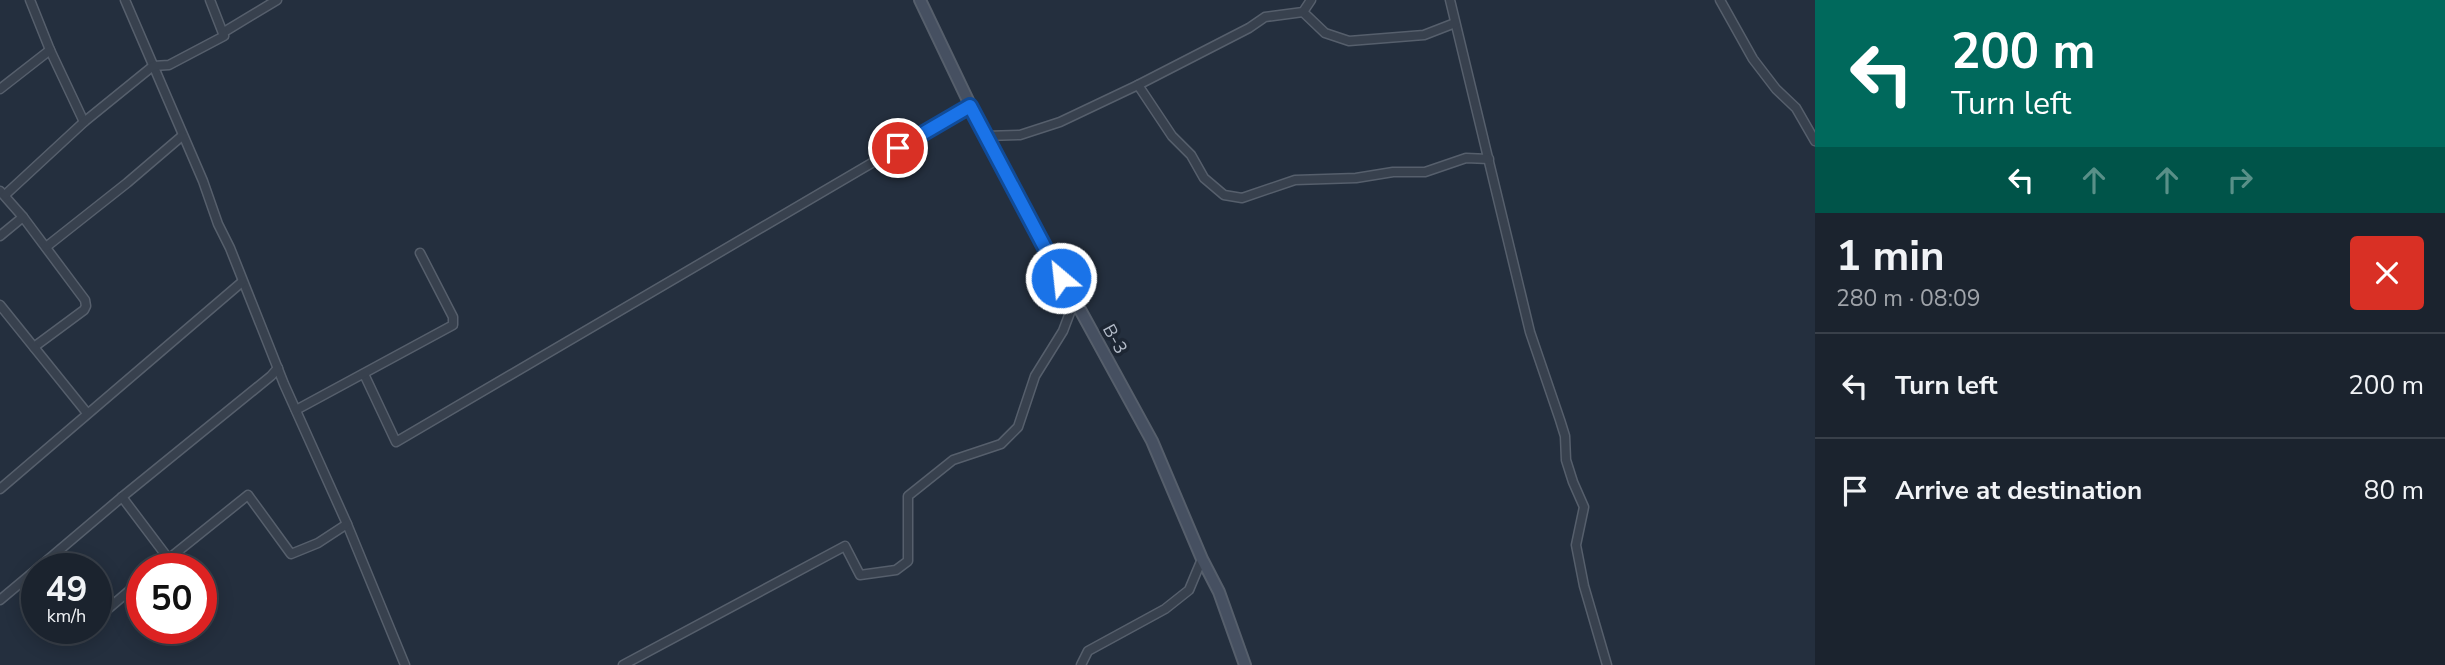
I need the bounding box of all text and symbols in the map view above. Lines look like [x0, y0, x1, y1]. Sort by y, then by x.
text: 200 m [1951, 18, 2095, 85]
icon: left [1836, 28, 1927, 119]
text: Turn left [1951, 82, 2071, 125]
pin [868, 118, 928, 178]
icon: arrive [879, 129, 917, 167]
icon: left [2002, 161, 2040, 199]
icon: ahead [2075, 161, 2113, 199]
icon: ahead [2148, 161, 2186, 199]
icon: right [2221, 161, 2259, 199]
text: 1 min [1836, 228, 1945, 285]
button: close [2350, 236, 2424, 310]
position arrow [1024, 241, 1098, 315]
text: 280 m · 08:09 [1836, 283, 1981, 314]
street label: B-3 [1097, 320, 1133, 358]
icon: left [1836, 367, 1874, 405]
text: Turn left [1895, 368, 1998, 403]
text: 200 m [2348, 368, 2424, 403]
icon: arrive [1836, 472, 1874, 510]
text: Arrive at destination [1895, 473, 2142, 508]
text: 80 m [2364, 473, 2424, 508]
speed limit sign: 50 [126, 553, 217, 644]
text: 49 [45, 566, 88, 613]
text: km/h [47, 604, 86, 628]

